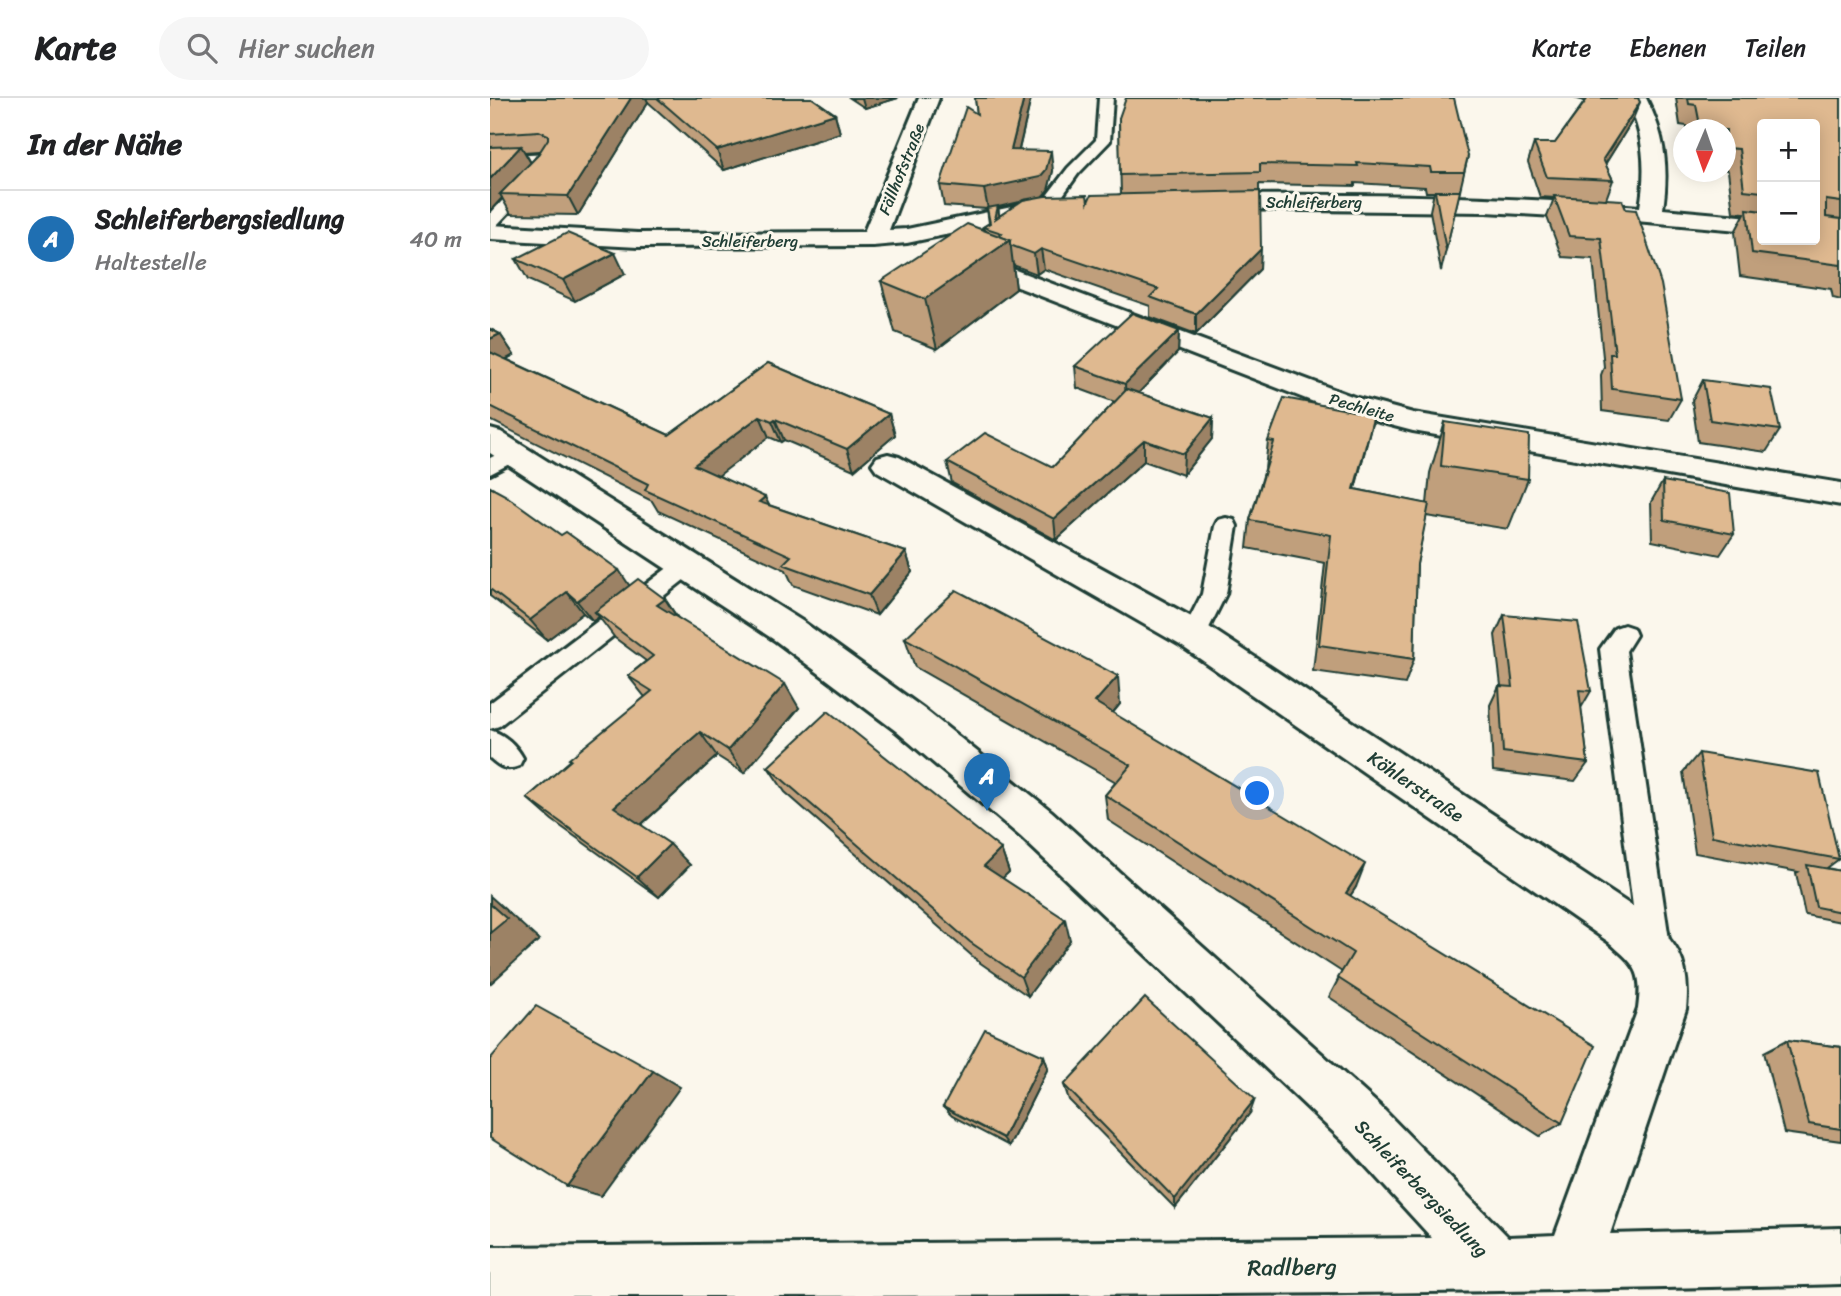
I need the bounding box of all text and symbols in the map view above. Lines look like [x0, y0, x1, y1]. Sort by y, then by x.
search box [159, 17, 649, 80]
text: Karte [35, 19, 117, 77]
text: Hier suchen [239, 25, 375, 71]
text: Karte [1532, 27, 1591, 69]
text: Ebenen [1629, 27, 1707, 69]
text: Teilen [1745, 27, 1806, 69]
icon: search [183, 29, 221, 67]
text: In der Nähe [28, 117, 182, 171]
street label: Fällhofstraße [870, 119, 933, 219]
north arrow [1673, 119, 1736, 182]
map controls [1757, 119, 1820, 245]
button: + [1757, 119, 1820, 182]
button: − [1757, 182, 1820, 245]
street label: Schleiferberg [1266, 188, 1362, 217]
text: Schleiferbergsiedlung [95, 196, 344, 242]
text: A [43, 219, 59, 260]
text: 40 m [409, 219, 462, 260]
street label: Schleiferberg [702, 227, 798, 256]
text: Haltestelle [95, 242, 207, 283]
street label: Pechleite [1326, 384, 1398, 431]
street label: Köhlerstraße [1361, 742, 1471, 831]
pin: A [964, 753, 1010, 811]
your location [1240, 776, 1274, 810]
street label: Schleiferbergsiedlung [1346, 1111, 1497, 1266]
street label: Radlberg [1247, 1246, 1337, 1289]

